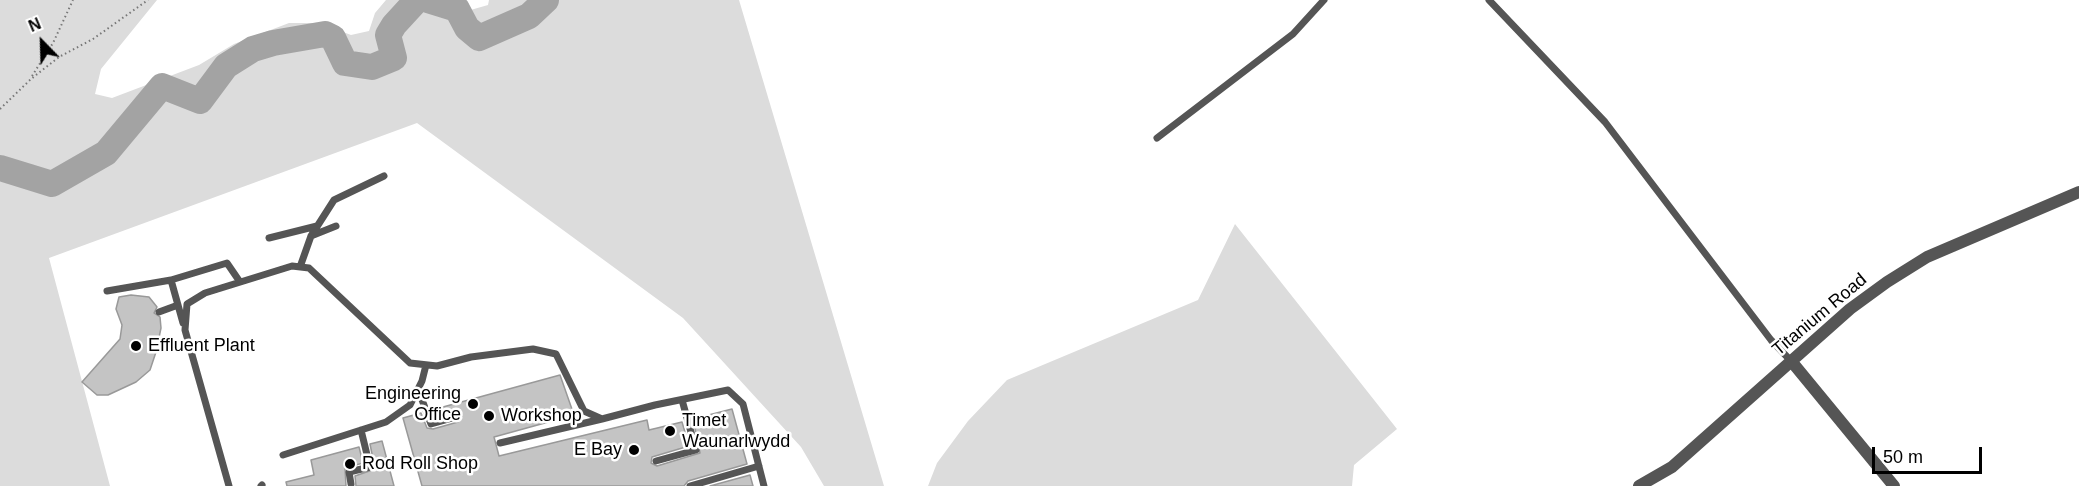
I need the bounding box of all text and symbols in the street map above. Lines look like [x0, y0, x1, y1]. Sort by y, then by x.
north arrow [12, 12, 72, 72]
text: N [26, 15, 43, 35]
street label: Titanium Road [1768, 269, 1872, 361]
place label: Effluent Plant [148, 335, 255, 357]
marker: Effluent Plant [129, 339, 143, 353]
place label: Engineering Office [365, 383, 461, 426]
marker: Engineering Office [466, 397, 480, 411]
place label: Workshop [501, 405, 582, 427]
marker: Workshop [482, 409, 496, 423]
place label: Timet Waunarlwydd [682, 410, 790, 452]
marker: Timet Waunarlwydd [663, 424, 677, 438]
scale bar [1875, 435, 1984, 473]
place label: E Bay [574, 439, 622, 461]
marker: E Bay [627, 443, 641, 457]
text: 50 m [1883, 447, 1923, 467]
place label: Rod Roll Shop [362, 453, 478, 475]
marker: Rod Roll Shop [343, 457, 357, 471]

